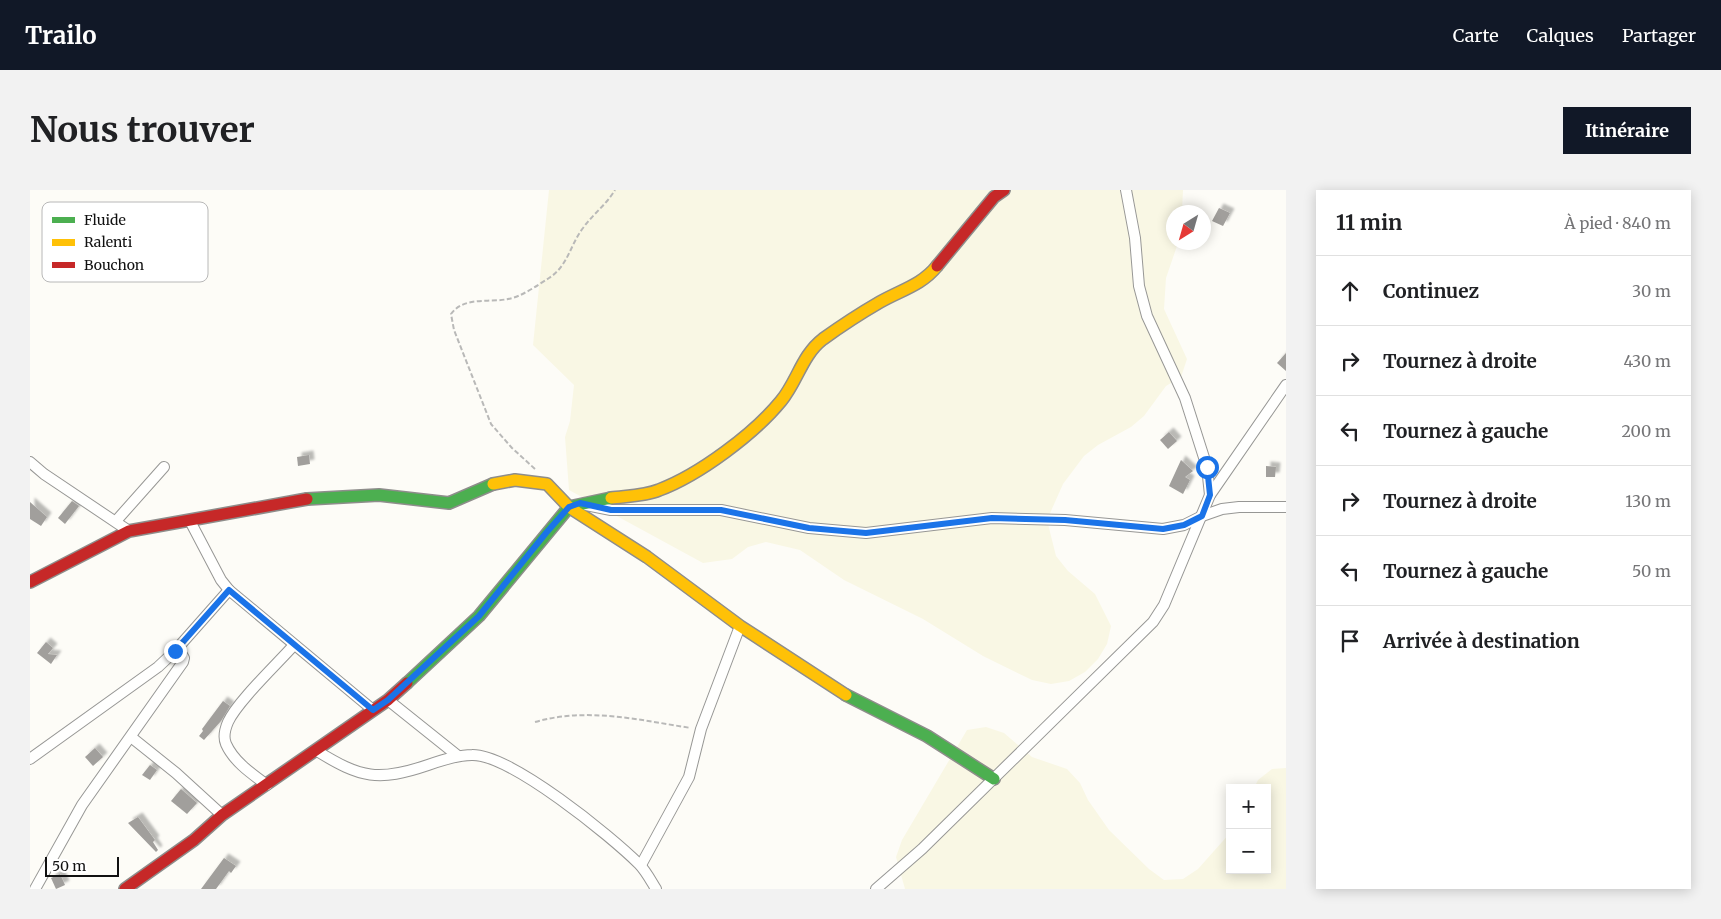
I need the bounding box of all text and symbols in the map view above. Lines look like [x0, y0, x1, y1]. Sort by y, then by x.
text: Trailo [25, 20, 97, 51]
text: Carte [1453, 24, 1499, 47]
text: Calques [1527, 24, 1594, 47]
text: Partager [1622, 24, 1696, 47]
button: Itinéraire [1563, 107, 1691, 154]
text: Nous trouver [30, 108, 255, 152]
legend [42, 202, 208, 282]
north arrow [1166, 205, 1211, 250]
text: 11 min [1336, 209, 1402, 236]
text: Fluide [84, 211, 126, 229]
text: À pied · 840 m [1564, 213, 1671, 233]
text: Ralenti [84, 233, 133, 251]
text: Bouchon [84, 256, 144, 274]
icon: ahead [1336, 277, 1364, 305]
text: Continuez [1383, 279, 1479, 303]
text: 30 m [1632, 281, 1671, 301]
icon: right [1336, 347, 1364, 375]
text: Tournez à droite [1383, 349, 1537, 373]
text: 430 m [1624, 351, 1671, 371]
icon: left [1336, 417, 1364, 445]
text: Tournez à gauche [1383, 419, 1548, 443]
text: 200 m [1621, 421, 1671, 441]
route start [1196, 456, 1219, 479]
icon: right [1336, 487, 1364, 515]
text: Tournez à droite [1383, 489, 1537, 513]
text: 130 m [1625, 491, 1671, 511]
icon: left [1336, 557, 1364, 585]
text: Tournez à gauche [1383, 559, 1548, 583]
text: 50 m [1632, 561, 1671, 581]
icon: arrive [1336, 627, 1364, 655]
text: Arrivée à destination [1383, 629, 1580, 653]
route end [164, 640, 187, 663]
map controls [1226, 784, 1271, 874]
button: + [1226, 784, 1271, 829]
button: − [1226, 829, 1271, 874]
scale bar [45, 854, 119, 877]
text: 50 m [52, 857, 86, 875]

